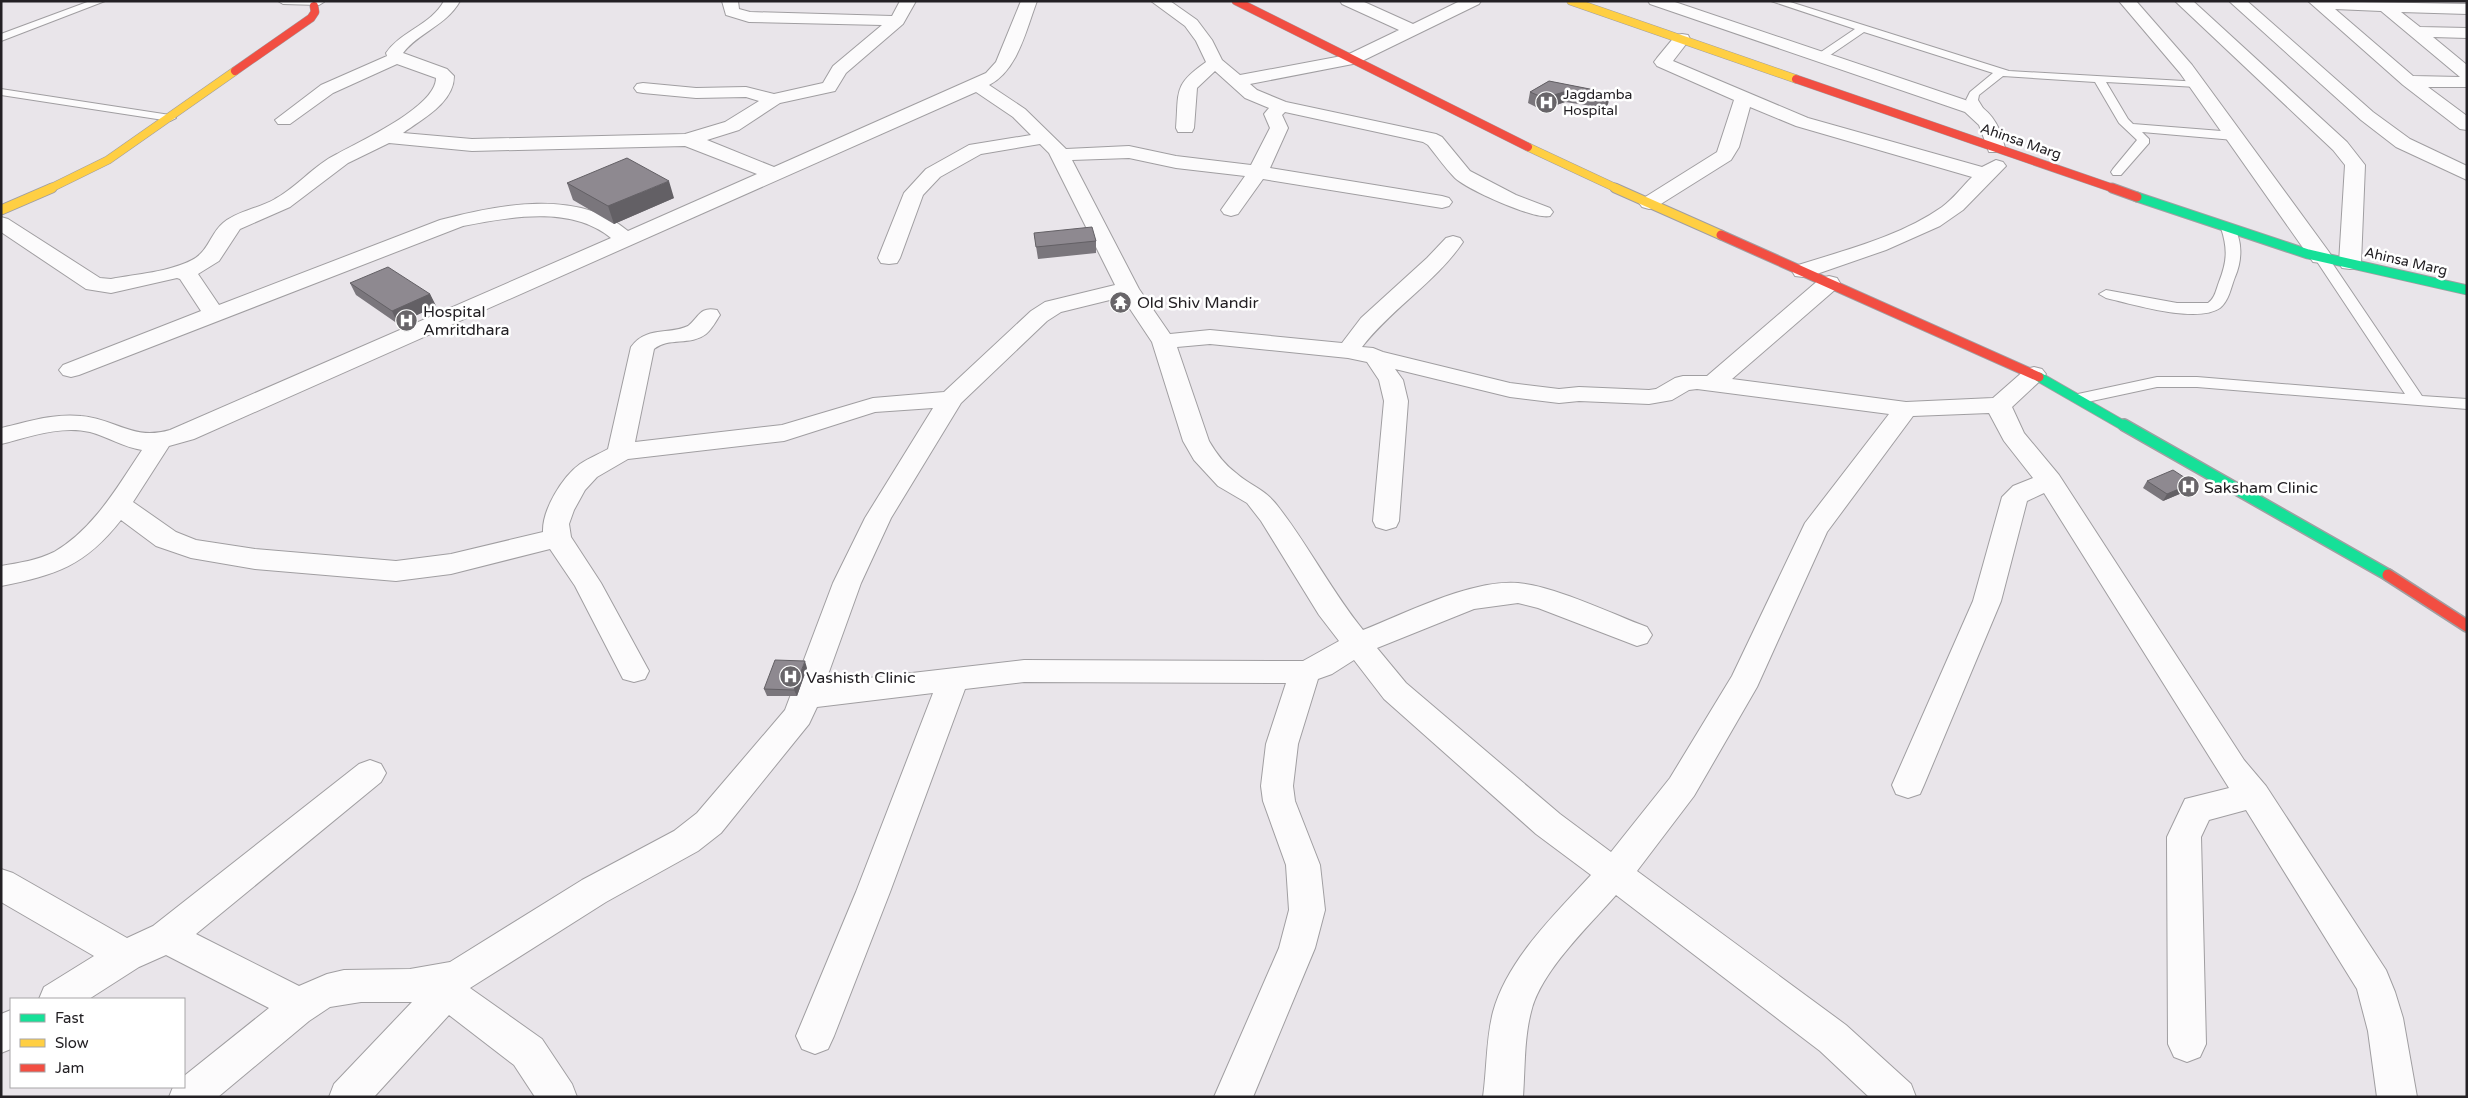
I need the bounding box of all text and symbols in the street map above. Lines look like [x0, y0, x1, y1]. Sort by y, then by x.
place label: Jagdamba Hospital [1563, 86, 1632, 119]
hospital icon: Jagdamba Hospital [1535, 90, 1559, 114]
street label: Ahinsa Marg [1978, 120, 2064, 163]
street label: Ahinsa Marg [2363, 244, 2449, 279]
temple icon: Old Shiv Mandir [1109, 290, 1133, 314]
place label: Old Shiv Mandir [1137, 293, 1259, 313]
place label: Hospital Amritdhara [423, 302, 510, 340]
hospital icon: Hospital Amritdhara [395, 308, 419, 332]
hospital icon: Saksham Clinic [2176, 475, 2200, 499]
place label: Saksham Clinic [2204, 478, 2318, 498]
hospital icon: Vashisth Clinic [778, 665, 802, 689]
place label: Vashisth Clinic [806, 668, 916, 688]
legend [10, 998, 185, 1088]
text: Fast [55, 1009, 85, 1027]
text: Slow [55, 1034, 89, 1052]
text: Jam [55, 1059, 84, 1077]

